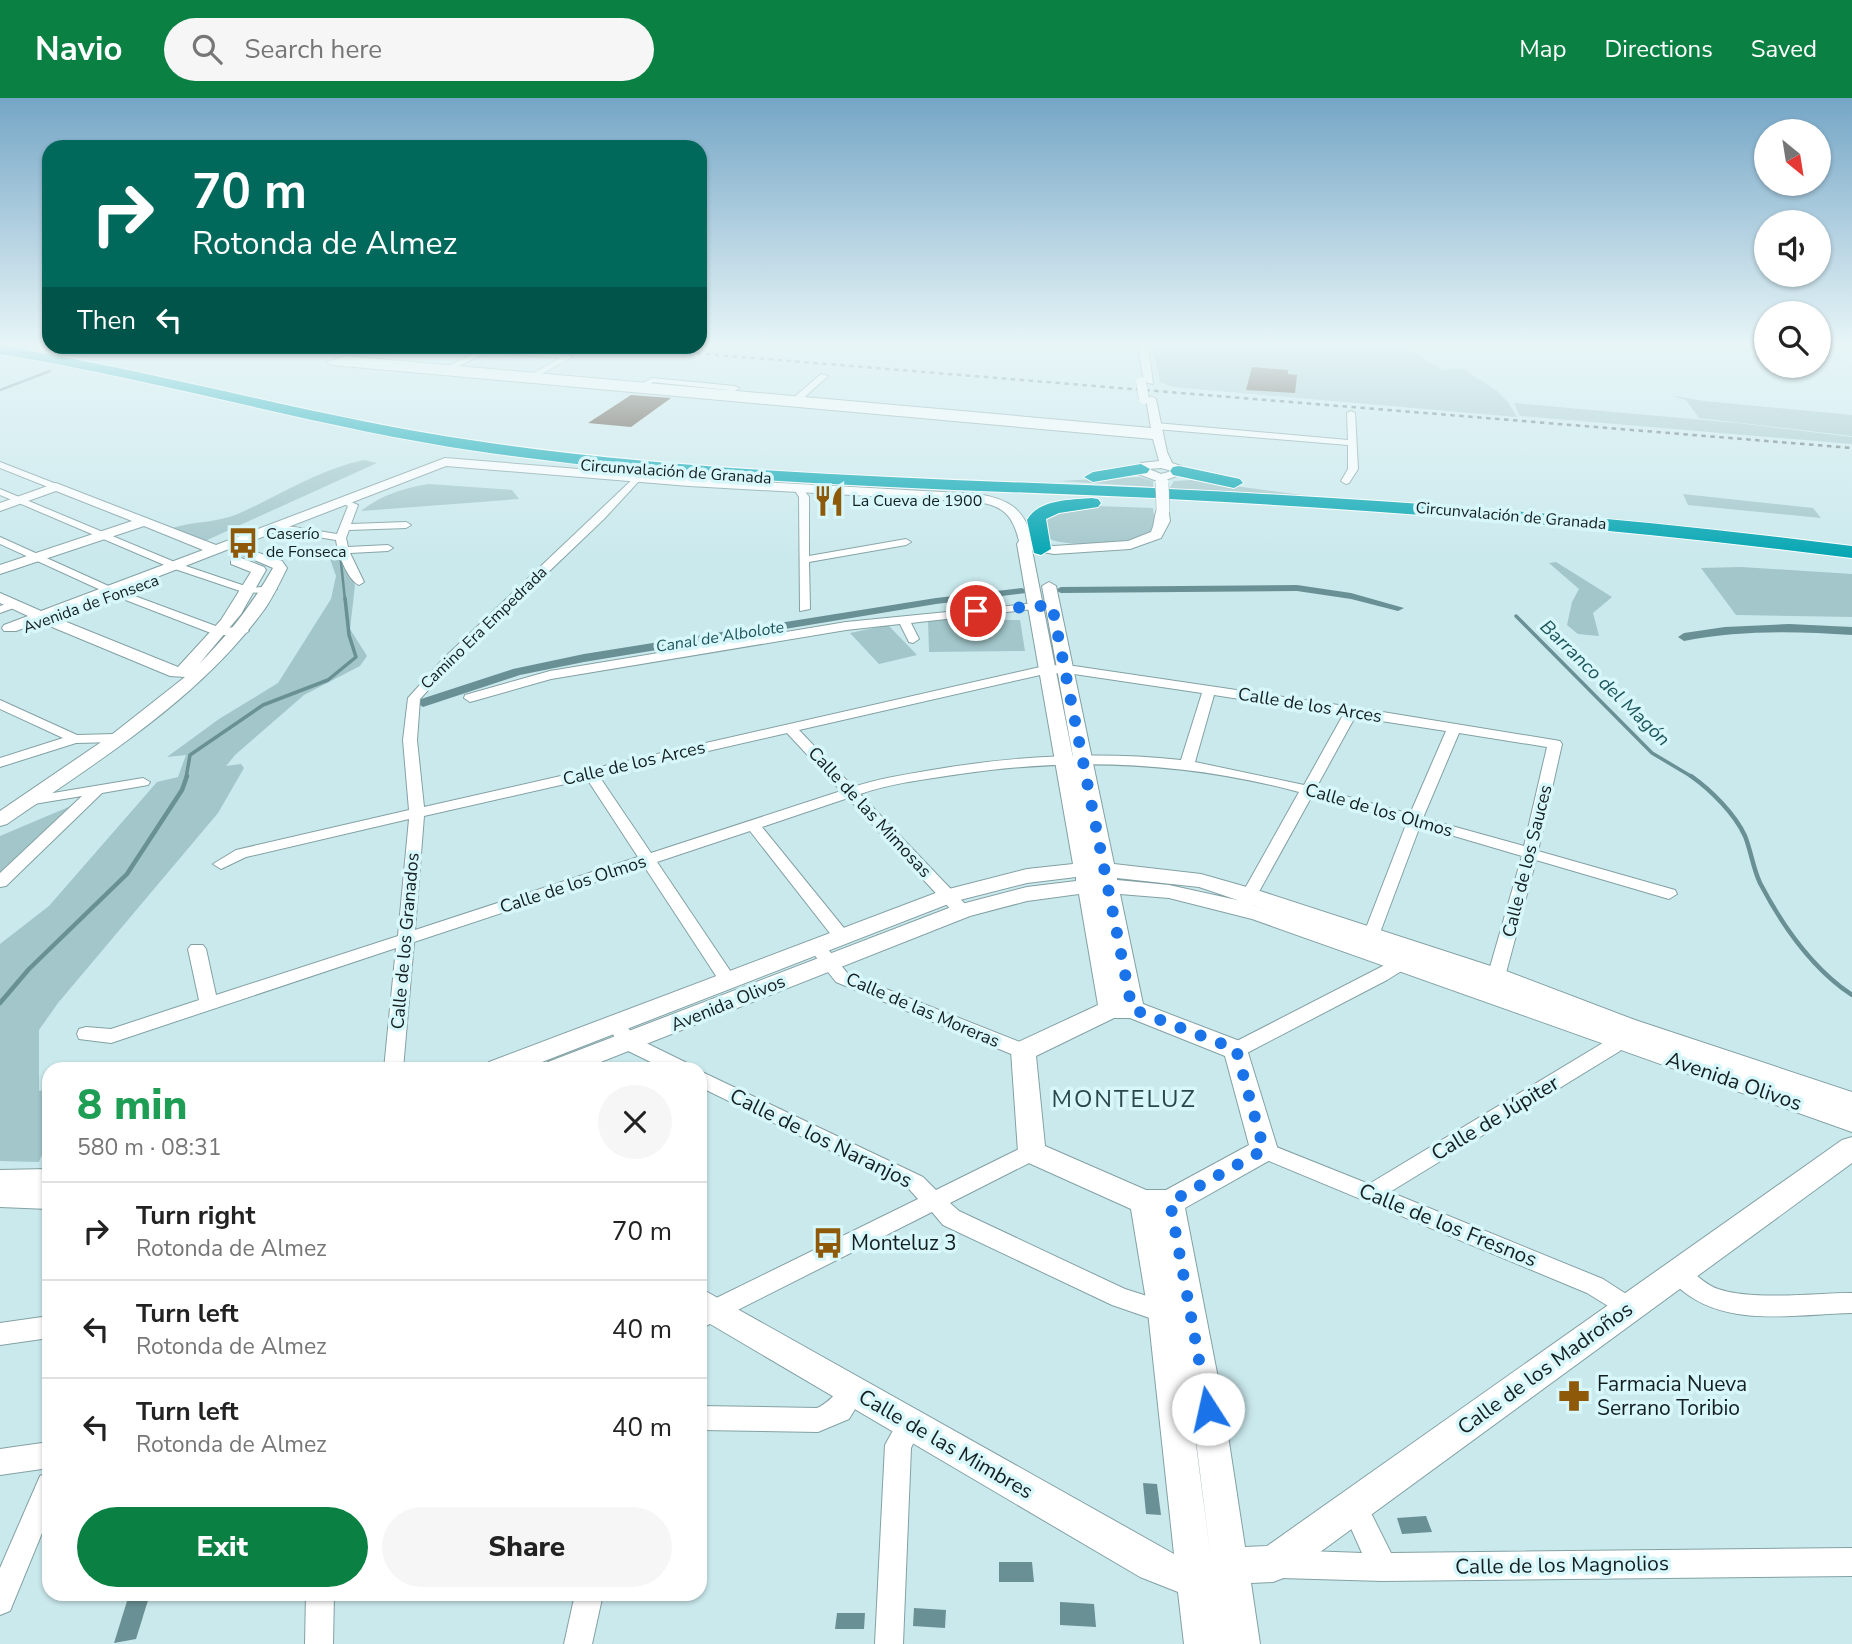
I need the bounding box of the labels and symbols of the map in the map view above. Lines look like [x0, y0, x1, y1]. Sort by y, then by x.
north arrow [1754, 119, 1830, 196]
street label: Circunvalación de Granada [580, 454, 772, 490]
restaurant icon: La Cueva de 1900 [812, 484, 846, 518]
place label: La Cueva de 1900 [852, 490, 982, 512]
street label: Circunvalación de Granada [1415, 497, 1607, 535]
place label: Caserío de Fonseca [266, 523, 346, 563]
bus stop icon: Caserío de Fonseca [226, 526, 260, 560]
street label: Camino Era Empedrada [416, 562, 552, 694]
street label: Avenida de Fonseca [20, 569, 162, 639]
pin [946, 581, 1006, 641]
water label: Barranco del Magón [1534, 614, 1676, 752]
water label: Canal de Albolote [654, 616, 786, 658]
street label: Calle de los Arces [1236, 682, 1384, 728]
street label: Calle de los Arces [561, 735, 707, 791]
street label: Calle de las Mimosas [803, 741, 937, 883]
street label: Calle de los Olmos [1302, 777, 1456, 843]
street label: Calle de los Sauces [1496, 782, 1558, 940]
street label: Calle de los Olmos [497, 849, 649, 919]
street label: Calle de los Granados [385, 852, 425, 1030]
street label: Calle de las Moreras [842, 967, 1004, 1053]
street label: Avenida Olivos [667, 969, 789, 1037]
street label: Avenida Olivos [1662, 1045, 1806, 1117]
street label: Calle de Júpiter [1426, 1069, 1564, 1167]
street label: Calle de los Naranjos [725, 1082, 917, 1194]
district label: MONTELUZ [1051, 1083, 1197, 1115]
street label: Calle de los Fresnos [1355, 1177, 1541, 1273]
bus stop icon: Monteluz 3 [811, 1226, 845, 1260]
place label: Monteluz 3 [851, 1229, 957, 1257]
street label: Calle de los Madroños [1452, 1295, 1638, 1441]
place label: Farmacia Nueva Serrano Toribio [1597, 1370, 1747, 1422]
position arrow [1171, 1372, 1245, 1446]
pharmacy icon: Farmacia Nueva Serrano Toribio [1557, 1379, 1591, 1413]
street label: Calle de las Mimbres [854, 1383, 1038, 1505]
street label: Calle de los Magnolios [1455, 1549, 1669, 1581]

